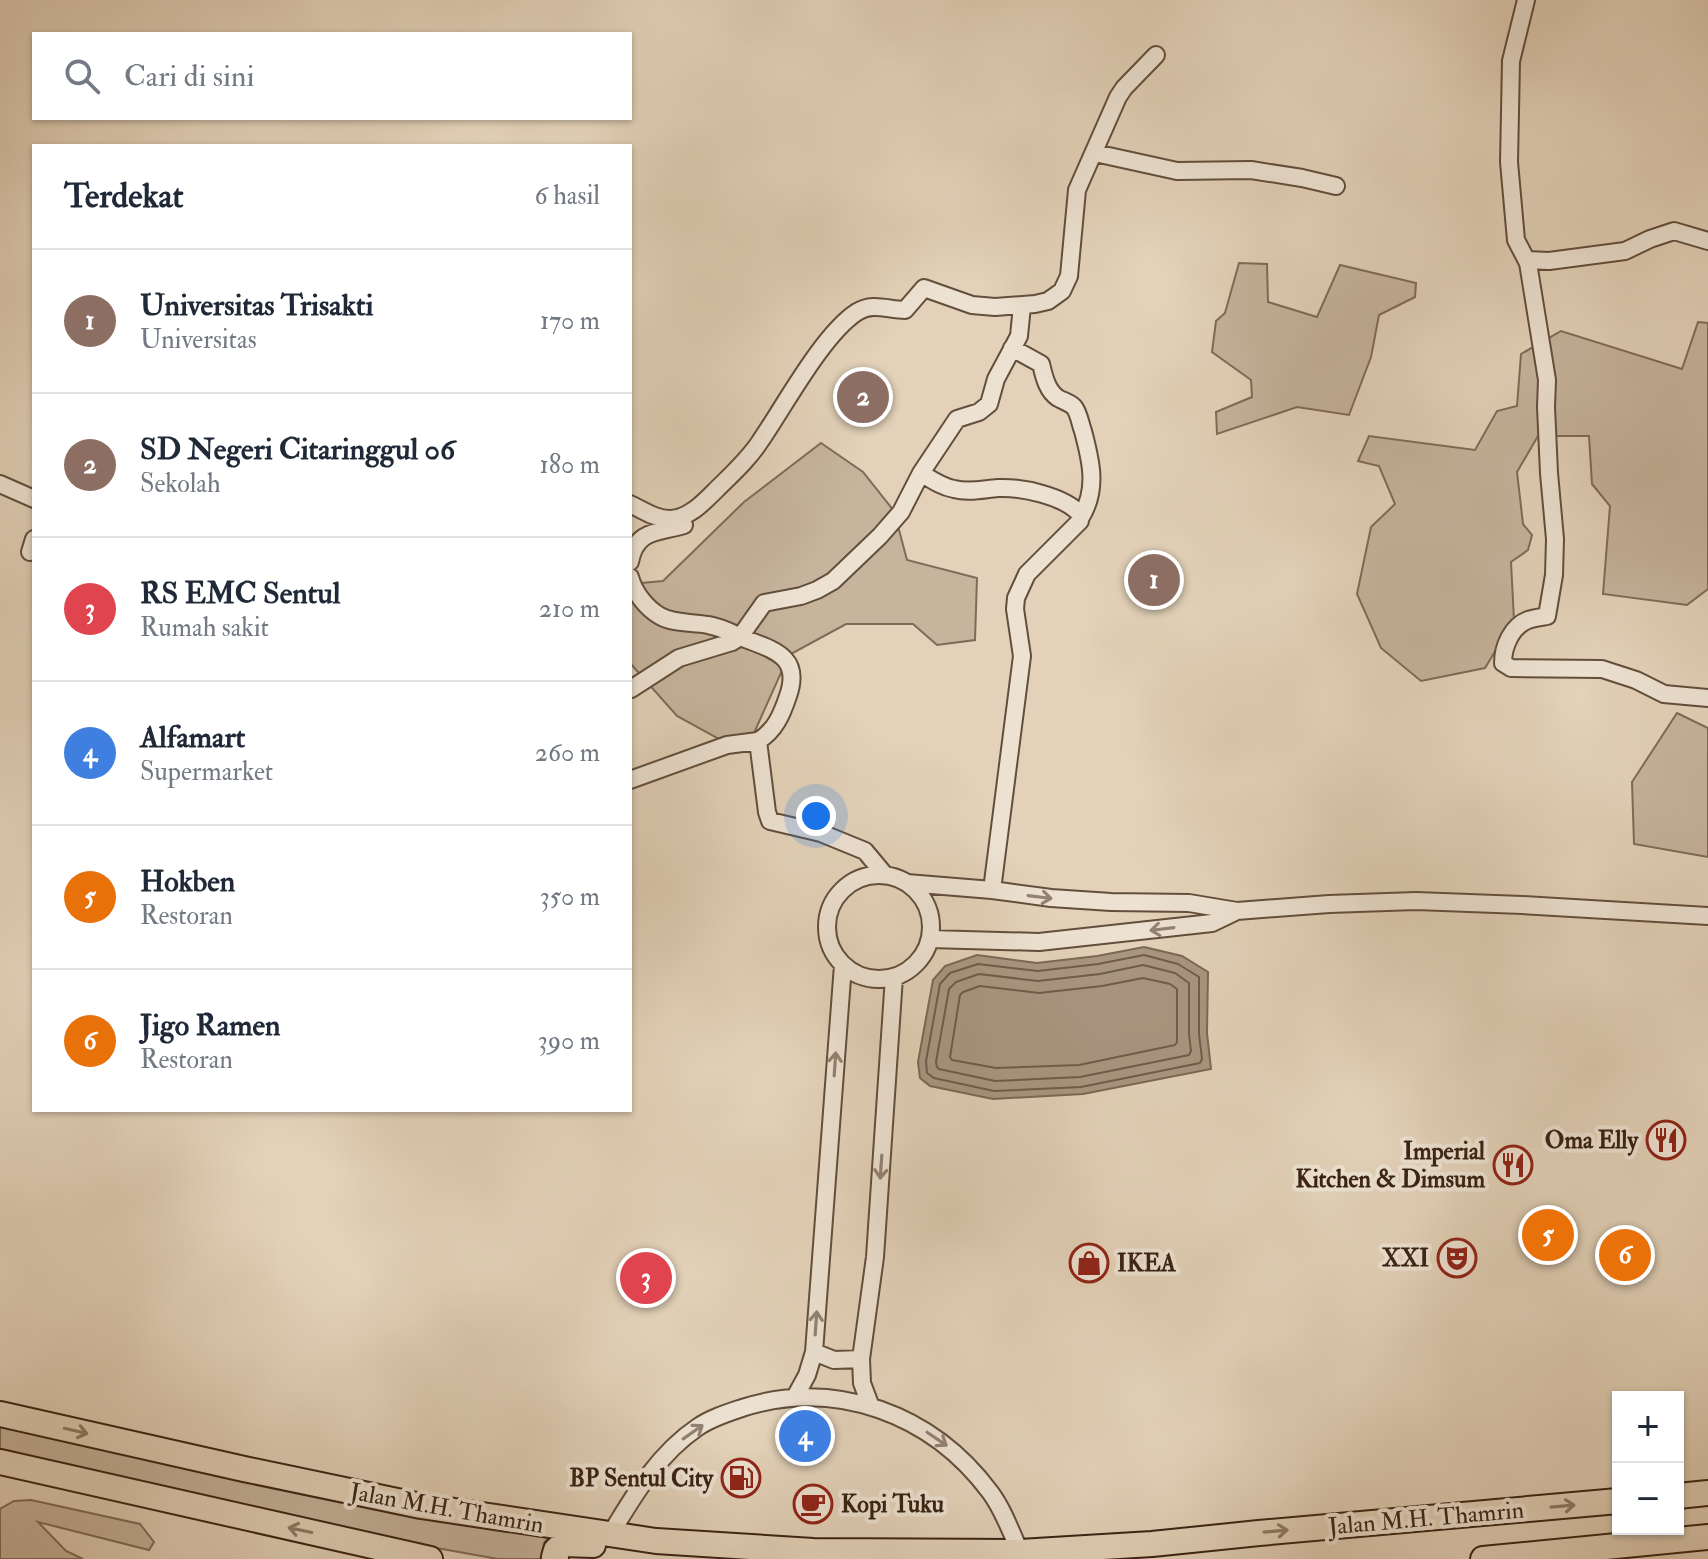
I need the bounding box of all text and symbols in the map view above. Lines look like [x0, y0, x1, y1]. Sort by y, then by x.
search box [32, 32, 632, 120]
icon: search [60, 54, 104, 98]
text: Cari di sini [124, 58, 254, 95]
text: Terdekat [64, 175, 184, 218]
text: 6 hasil [535, 180, 600, 212]
text: Universitas Trisakti [140, 287, 373, 324]
text: 1 [85, 305, 95, 337]
text: 170 m [540, 305, 600, 337]
text: Universitas [140, 324, 257, 356]
pin: 2 [837, 367, 889, 427]
text: SD Negeri Citaringgul 06 [140, 431, 455, 468]
text: 2 [83, 449, 97, 481]
text: 180 m [540, 449, 600, 481]
text: Sekolah [140, 468, 221, 500]
pin: 1 [1128, 550, 1180, 610]
text: RS EMC Sentul [140, 575, 341, 612]
text: 3 [85, 593, 95, 625]
text: 210 m [539, 593, 600, 625]
text: Rumah sakit [140, 612, 269, 644]
text: Alfamart [140, 719, 245, 756]
text: 4 [83, 737, 97, 769]
text: 260 m [535, 737, 600, 769]
text: Supermarket [140, 756, 273, 788]
your location [796, 796, 836, 836]
text: Hokben [140, 863, 235, 900]
text: 5 [84, 881, 96, 913]
text: 350 m [540, 881, 600, 913]
one-way arrow [1026, 889, 1053, 904]
text: Restoran [140, 900, 233, 932]
one-way arrow [1150, 922, 1176, 937]
text: Jigo Ramen [140, 1007, 280, 1044]
text: 6 [83, 1025, 97, 1057]
text: 390 m [538, 1025, 600, 1057]
text: Restoran [140, 1044, 233, 1076]
one-way arrow [828, 1051, 843, 1078]
restaurant icon: Oma Elly [1645, 1119, 1687, 1161]
place label: Oma Elly [1545, 1125, 1639, 1156]
place label: Imperial Kitchen & Dimsum [1296, 1136, 1486, 1195]
restaurant icon: Imperial Kitchen & Dimsum [1492, 1144, 1534, 1186]
one-way arrow [873, 1153, 888, 1180]
pin: 5 [1522, 1205, 1574, 1265]
pin: 6 [1599, 1225, 1651, 1285]
theatre icon: XXI [1436, 1237, 1478, 1279]
shop icon: IKEA [1068, 1242, 1110, 1284]
place label: XXI [1382, 1243, 1429, 1274]
pin: 3 [620, 1248, 672, 1308]
place label: IKEA [1117, 1248, 1177, 1279]
one-way arrow [809, 1310, 824, 1337]
map controls [1612, 1391, 1684, 1535]
button: + [1612, 1391, 1684, 1463]
pin: 4 [779, 1406, 831, 1466]
one-way arrow [682, 1423, 704, 1440]
one-way arrow [63, 1424, 88, 1439]
one-way arrow [926, 1431, 948, 1447]
fuel station icon: BP Sentul City [720, 1457, 762, 1499]
place label: BP Sentul City [569, 1463, 714, 1494]
button: − [1612, 1463, 1684, 1535]
street label: Jalan M.H. Thamrin [347, 1476, 546, 1541]
cafe icon: Kopi Tuku [792, 1483, 834, 1525]
place label: Kopi Tuku [841, 1489, 944, 1520]
street label: Jalan M.H. Thamrin [1326, 1494, 1525, 1543]
one-way arrow [1549, 1499, 1576, 1514]
one-way arrow [287, 1522, 313, 1537]
one-way arrow [1262, 1523, 1289, 1538]

